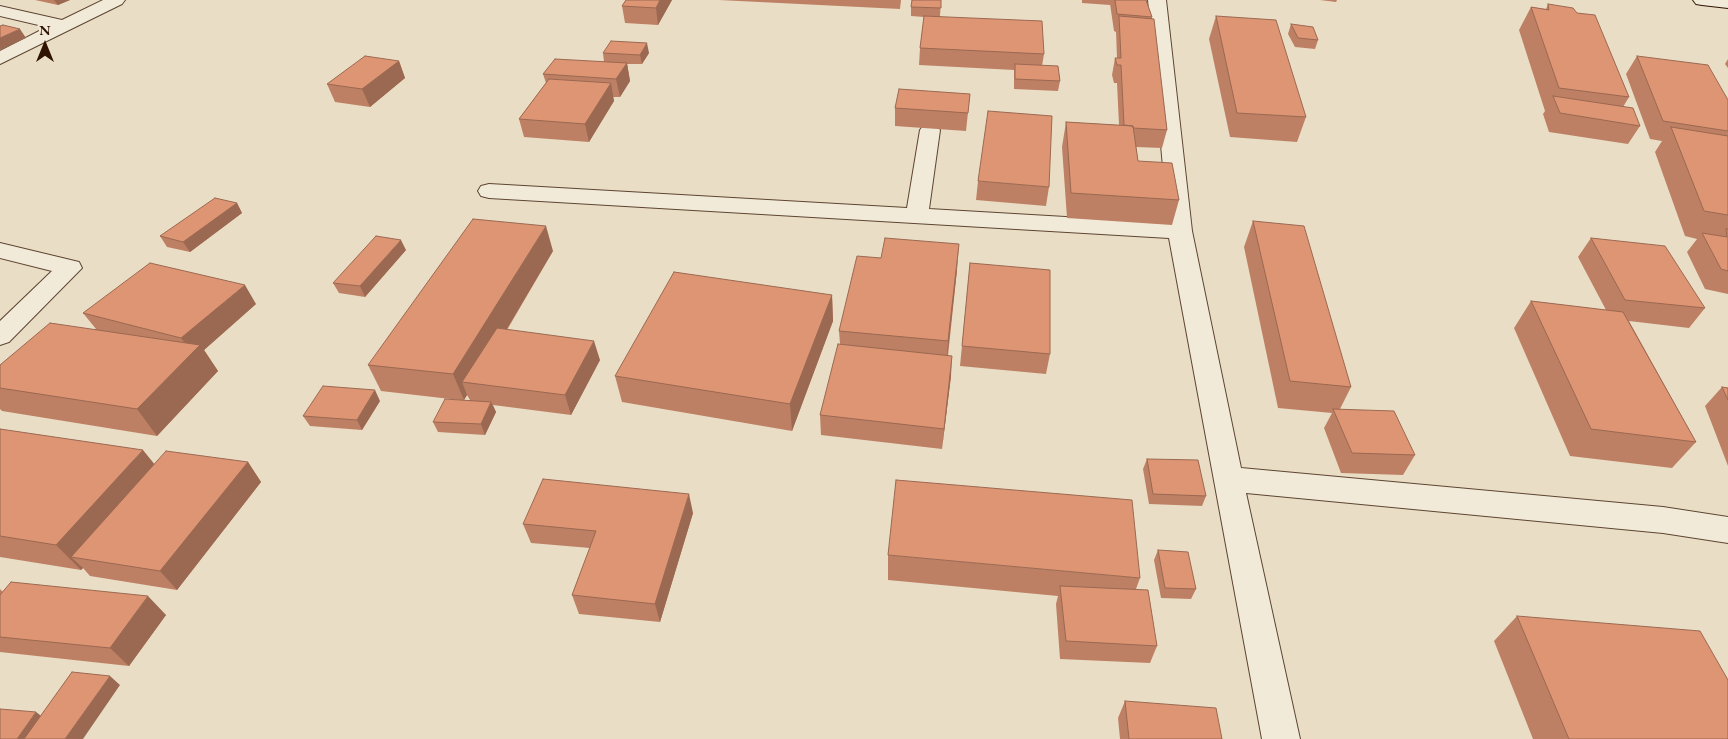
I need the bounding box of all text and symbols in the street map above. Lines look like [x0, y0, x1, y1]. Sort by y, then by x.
north arrow [20, 20, 70, 70]
text: N [39, 21, 51, 39]

